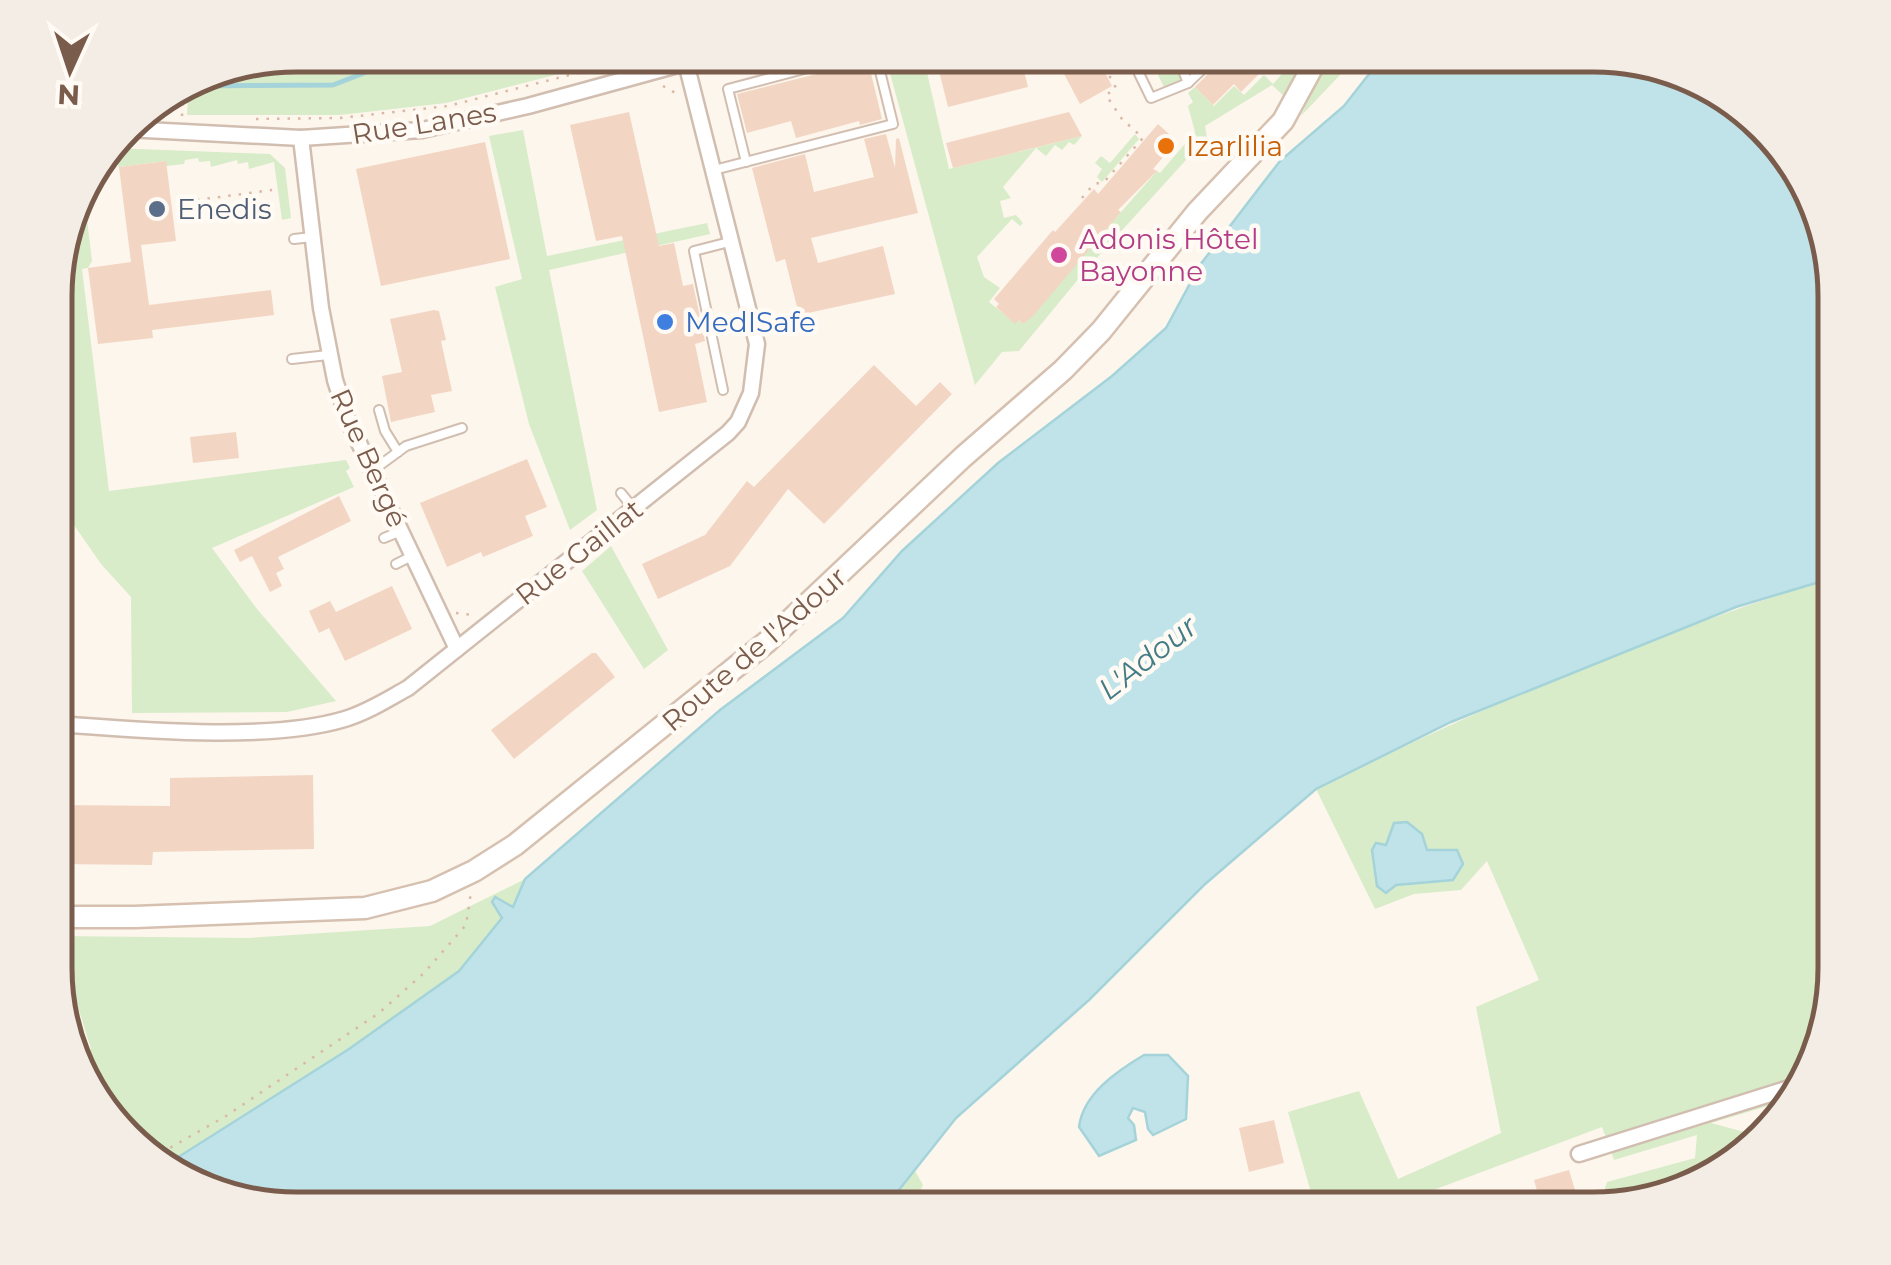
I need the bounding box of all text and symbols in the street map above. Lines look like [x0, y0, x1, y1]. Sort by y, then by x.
north arrow [20, 20, 120, 120]
text: N [57, 77, 81, 113]
street label: Rue Lanes [349, 95, 499, 151]
place label: Izarlilia [1186, 129, 1283, 163]
marker: Izarlilia [1155, 135, 1177, 157]
place label: Enedis [177, 192, 272, 226]
marker: Enedis [146, 198, 168, 220]
place label: Adonis Hôtel Bayonne [1079, 222, 1259, 288]
marker: Adonis Hôtel Bayonne [1048, 244, 1070, 266]
place label: MedISafe [685, 305, 816, 339]
marker: MedISafe [654, 311, 676, 333]
street label: Rue Bergé [323, 383, 415, 533]
street label: Rue Gaillat [509, 492, 649, 612]
street label: Route de l'Adour [655, 560, 853, 738]
water label: L'Adour [1091, 607, 1205, 708]

